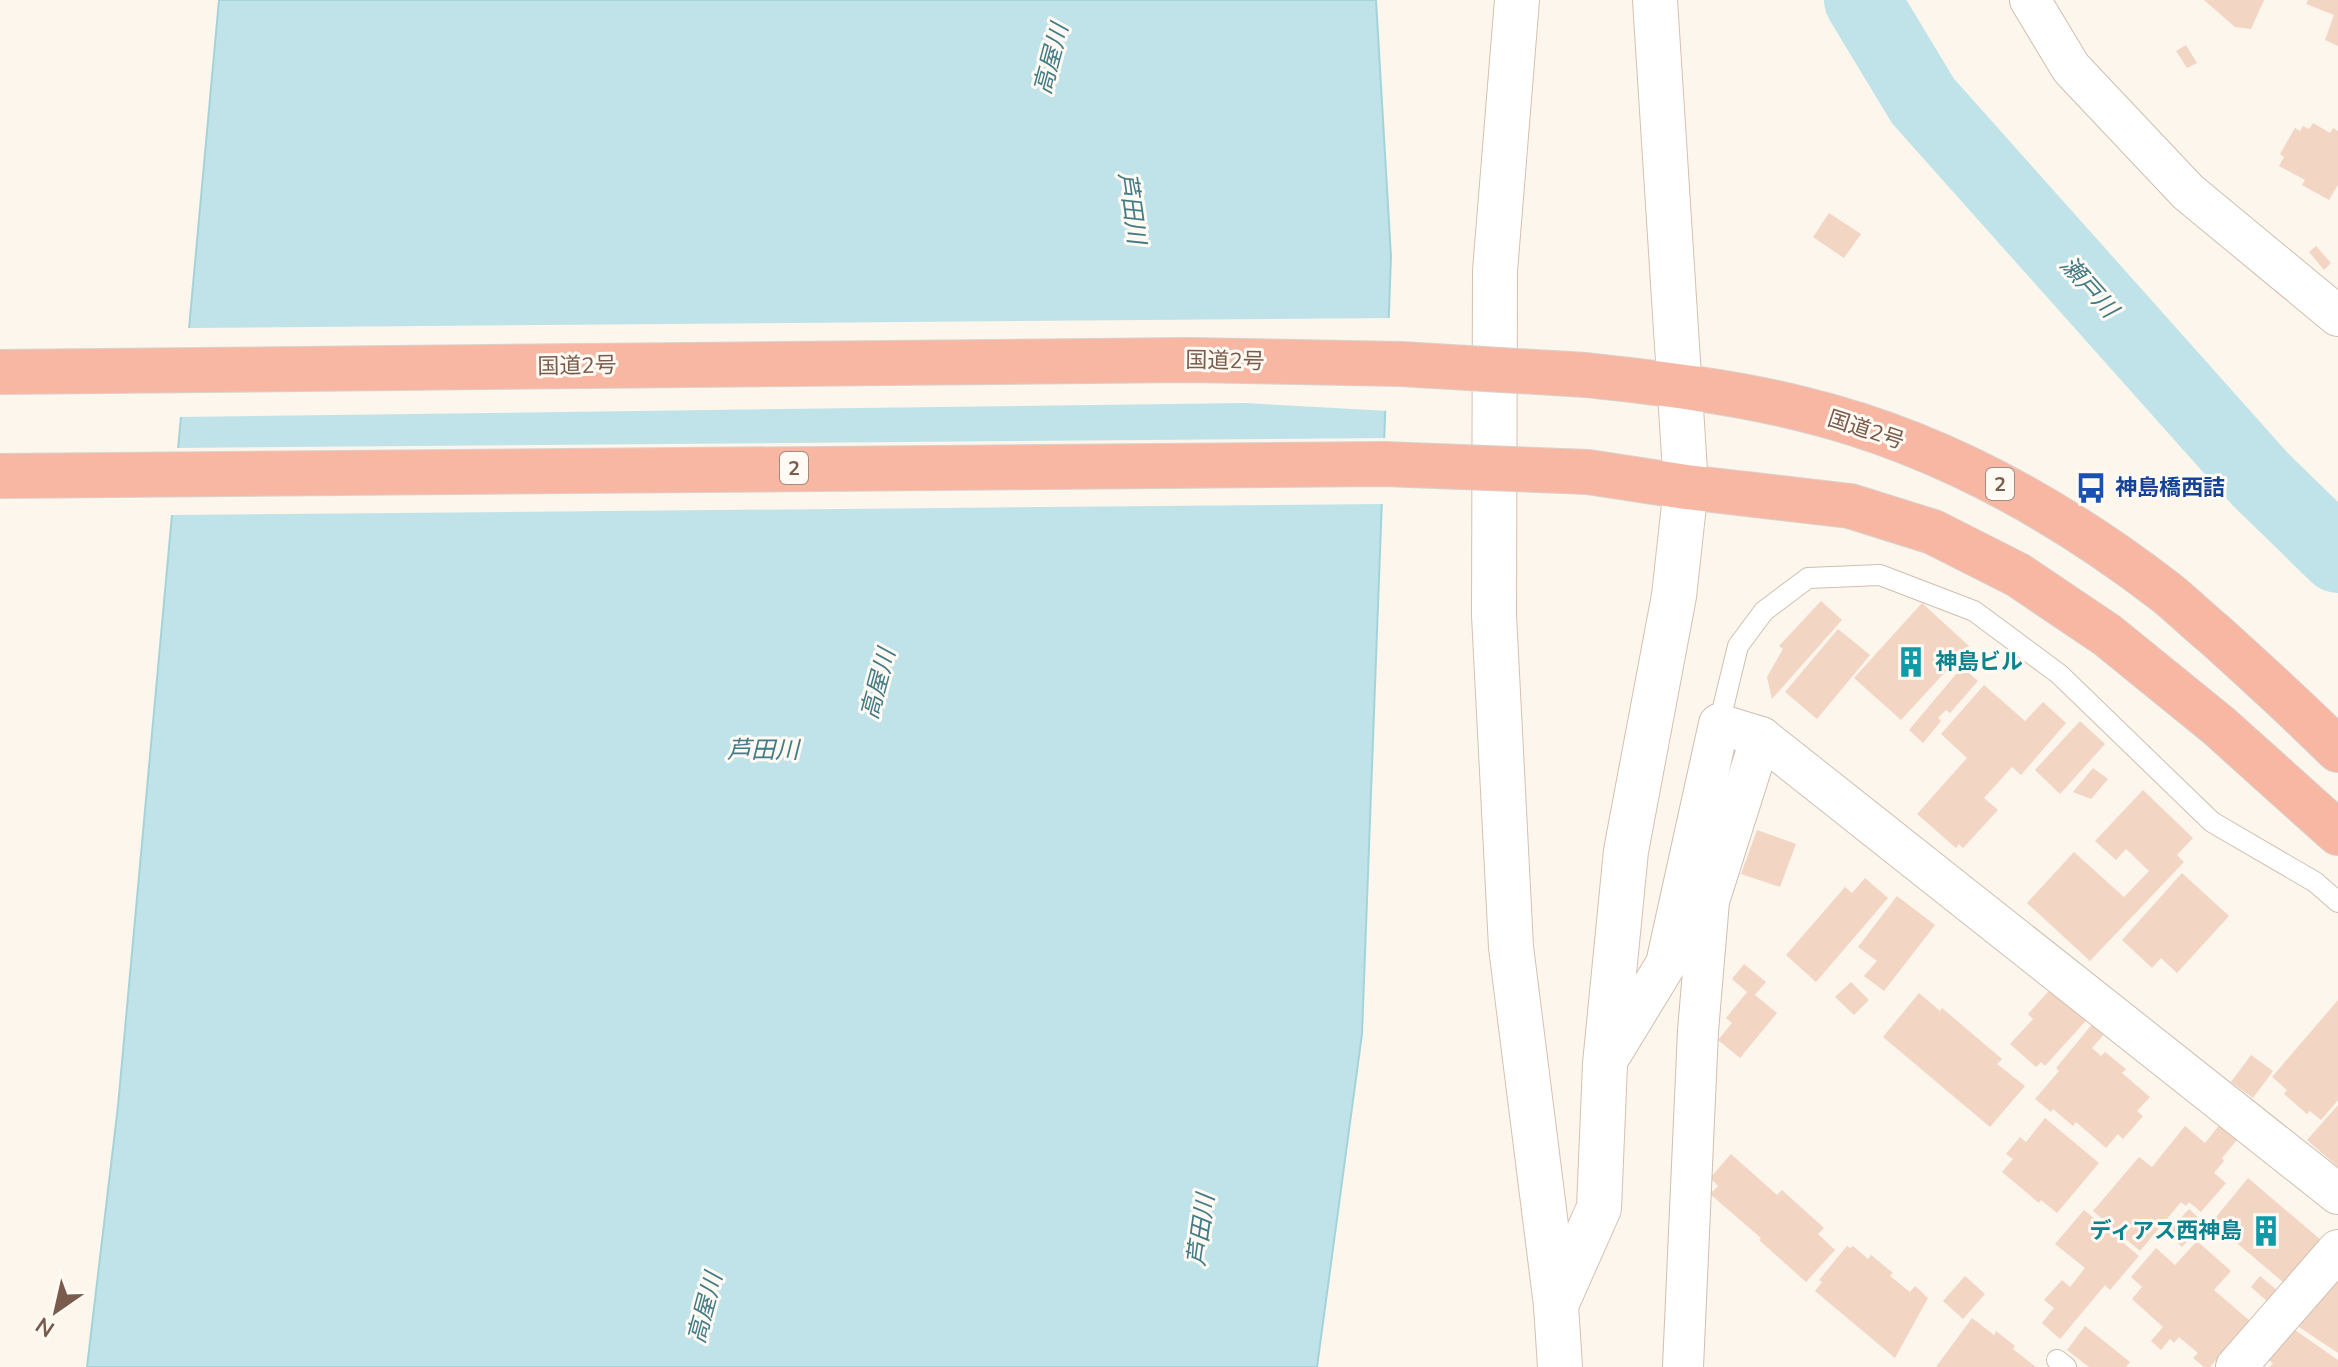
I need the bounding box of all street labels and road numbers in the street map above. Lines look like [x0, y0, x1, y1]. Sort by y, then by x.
street label: 国道2号 [1185, 345, 1265, 377]
street label: 国道2号 [537, 350, 617, 382]
street label: 国道2号 [1824, 403, 1908, 457]
road number: 2 [780, 452, 808, 484]
road number: 2 [1986, 468, 2014, 500]

